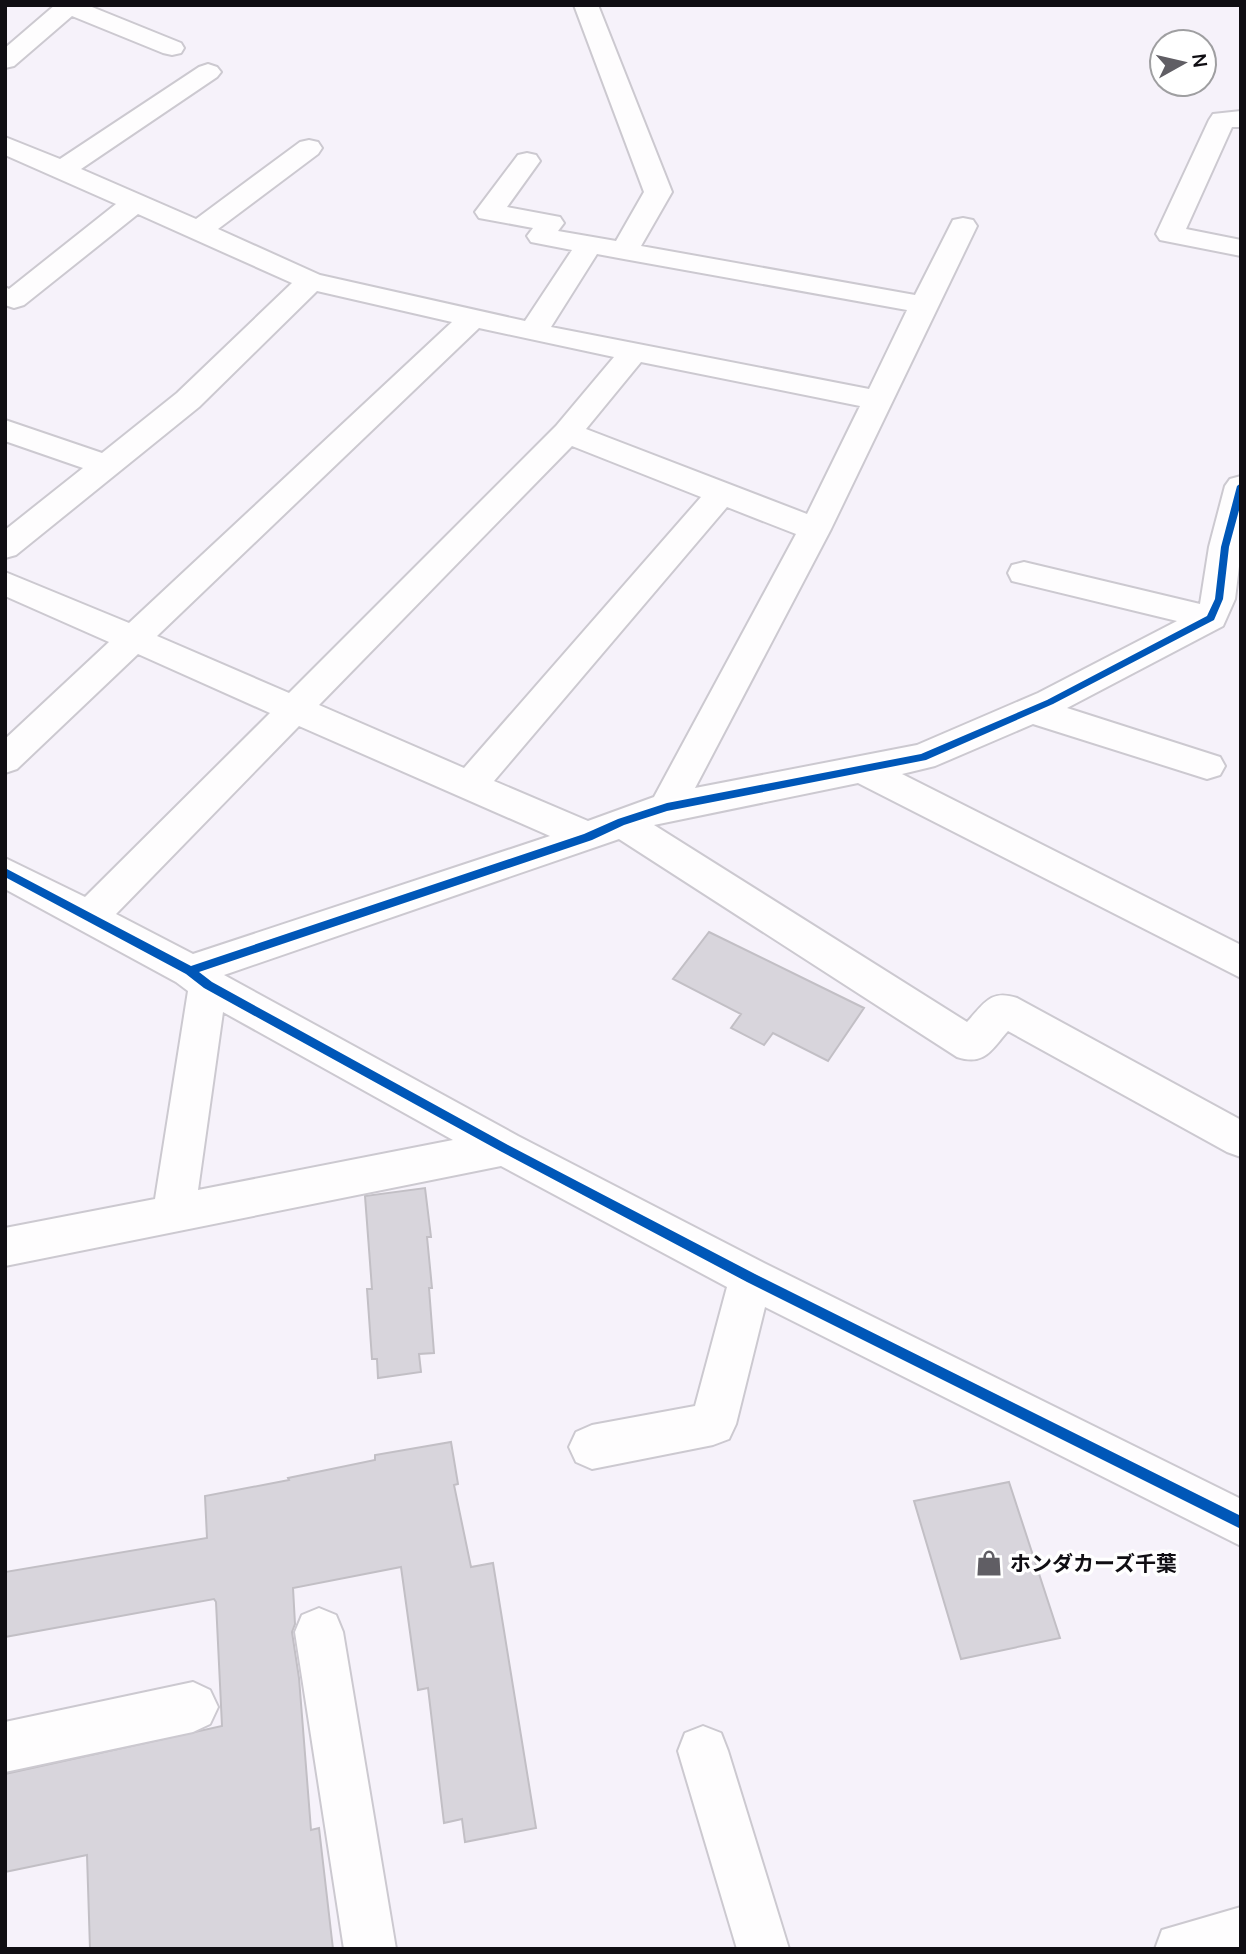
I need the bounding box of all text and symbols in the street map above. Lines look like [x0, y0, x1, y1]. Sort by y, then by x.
north arrow [1148, 28, 1218, 98]
text: N [1186, 52, 1214, 69]
shop icon: ホンダカーズ千葉 [974, 1548, 1004, 1578]
place label: ホンダカーズ千葉 [1010, 1549, 1177, 1577]

